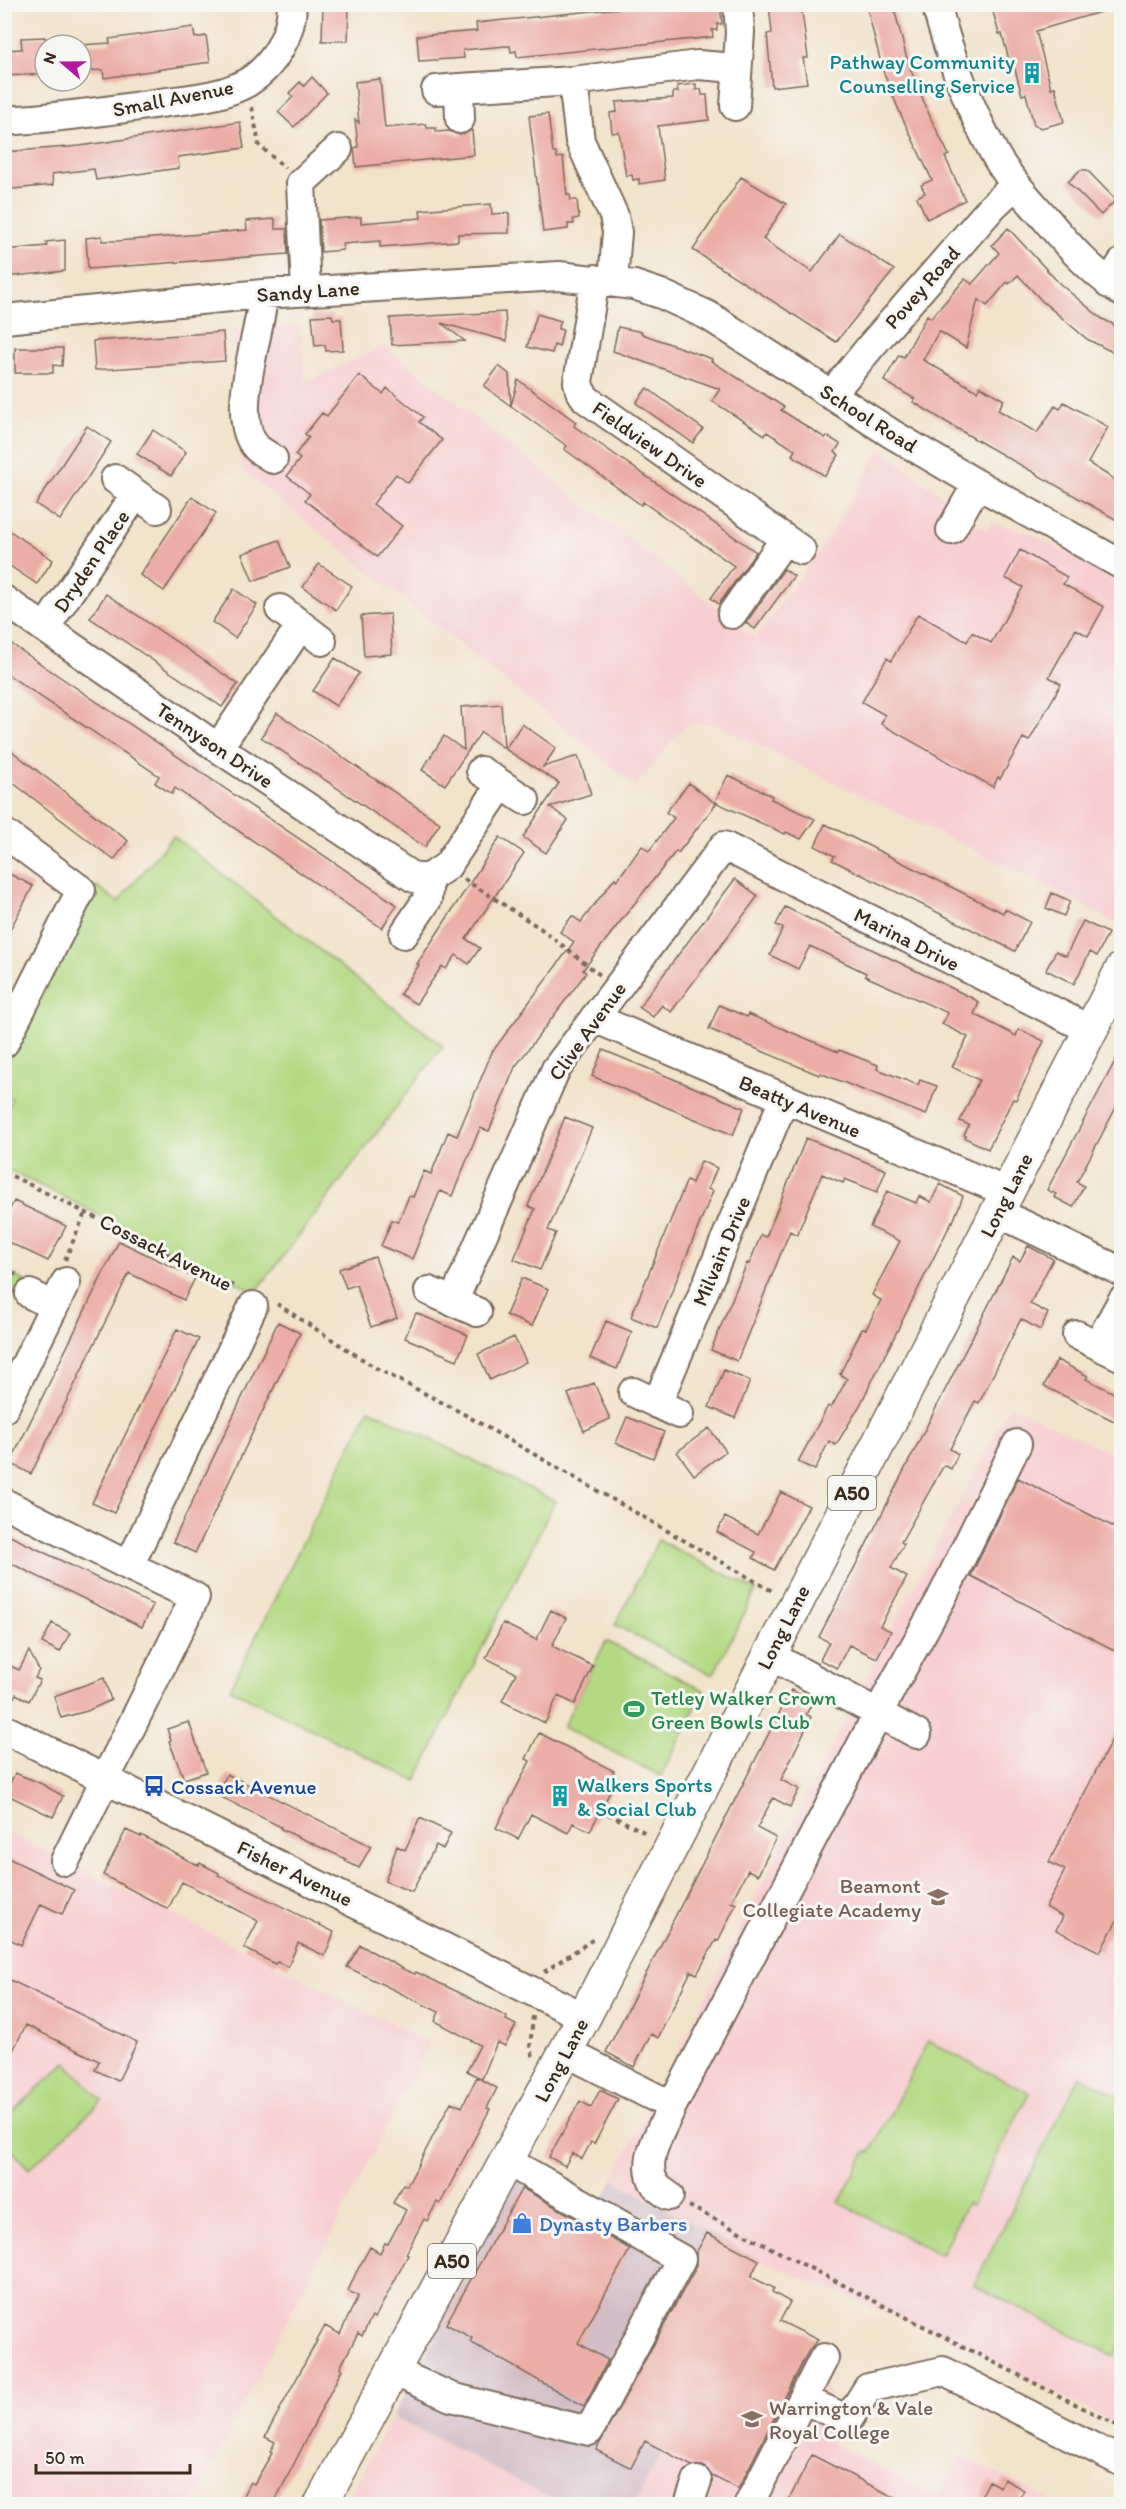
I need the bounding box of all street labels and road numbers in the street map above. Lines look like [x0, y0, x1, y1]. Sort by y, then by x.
street label: Small Avenue [110, 74, 236, 122]
street label: Povey Road [879, 240, 965, 334]
street label: Sandy Lane [256, 275, 360, 307]
street label: School Road [816, 378, 923, 458]
street label: Fieldview Drive [588, 395, 712, 493]
street label: Dryden Place [48, 505, 134, 617]
street label: Tennyson Drive [152, 697, 278, 793]
street label: Marina Drive [850, 902, 964, 976]
street label: Clive Avenue [543, 977, 631, 1085]
street label: Beatty Avenue [735, 1069, 865, 1143]
street label: Long Lane [974, 1149, 1038, 1241]
street label: Milvain Drive [687, 1192, 755, 1310]
street label: Cossack Avenue [96, 1208, 237, 1296]
road number: A50 [828, 1476, 876, 1510]
street label: Long Lane [751, 1581, 815, 1673]
street label: Fisher Avenue [233, 1834, 357, 1912]
street label: Long Lane [528, 2014, 594, 2106]
road number: A50 [428, 2244, 476, 2278]

